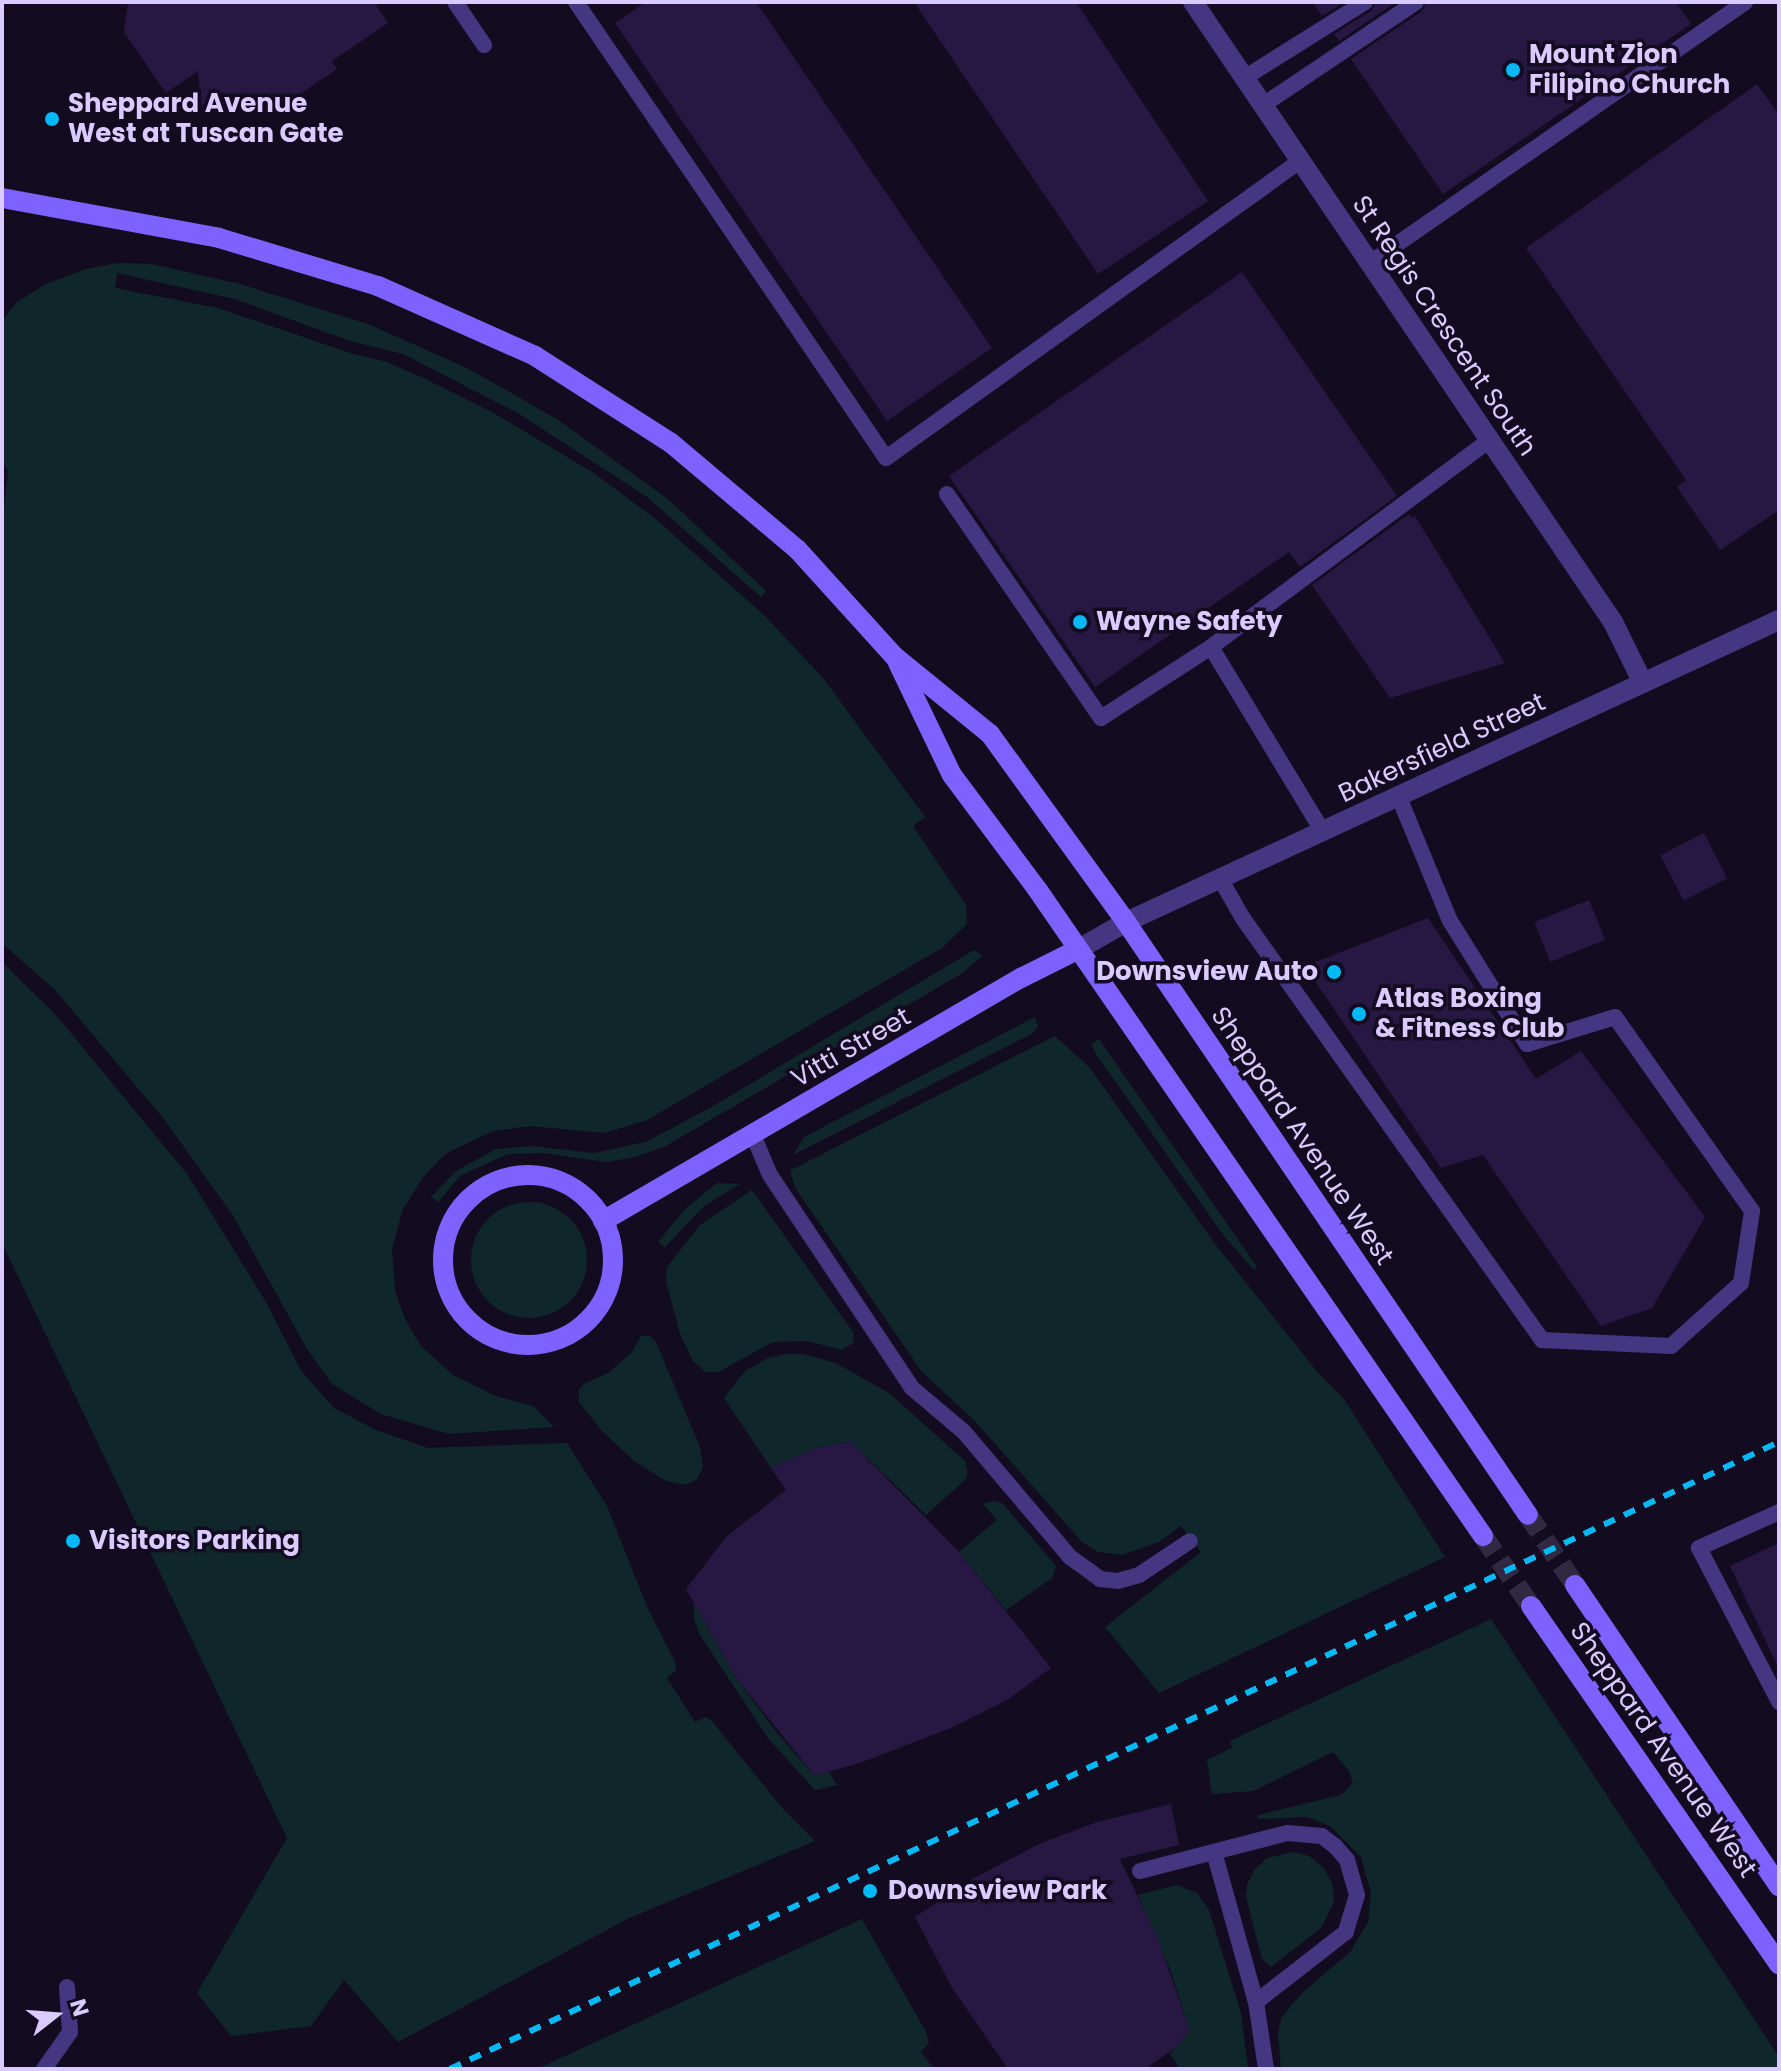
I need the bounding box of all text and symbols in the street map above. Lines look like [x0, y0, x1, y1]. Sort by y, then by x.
place label: Mount Zion Filipino Church [1529, 39, 1730, 100]
marker: Mount Zion Filipino Church [1504, 61, 1522, 79]
place label: Sheppard Avenue West at Tuscan Gate [68, 88, 344, 150]
marker: Sheppard Avenue West at Tuscan Gate [43, 110, 61, 128]
street label: St Regis Crescent South [1345, 190, 1543, 462]
place label: Wayne Safety [1096, 606, 1282, 638]
marker: Wayne Safety [1071, 613, 1089, 631]
street label: Bakersfield Street [1334, 686, 1550, 810]
place label: Downsview Auto [1096, 956, 1318, 988]
marker: Downsview Auto [1325, 963, 1343, 981]
place label: Atlas Boxing & Fitness Club [1375, 983, 1564, 1044]
street label: Vitti Street [786, 1001, 916, 1095]
street label: Sheppard Avenue West [1204, 1001, 1400, 1271]
marker: Atlas Boxing & Fitness Club [1350, 1005, 1368, 1023]
place label: Visitors Parking [89, 1525, 300, 1557]
marker: Visitors Parking [64, 1532, 82, 1550]
street label: Sheppard Avenue West [1563, 1617, 1763, 1883]
place label: Downsview Park [888, 1875, 1107, 1907]
marker: Downsview Park [859, 1880, 881, 1902]
north arrow [16, 1975, 96, 2055]
text: N [62, 1995, 97, 2020]

